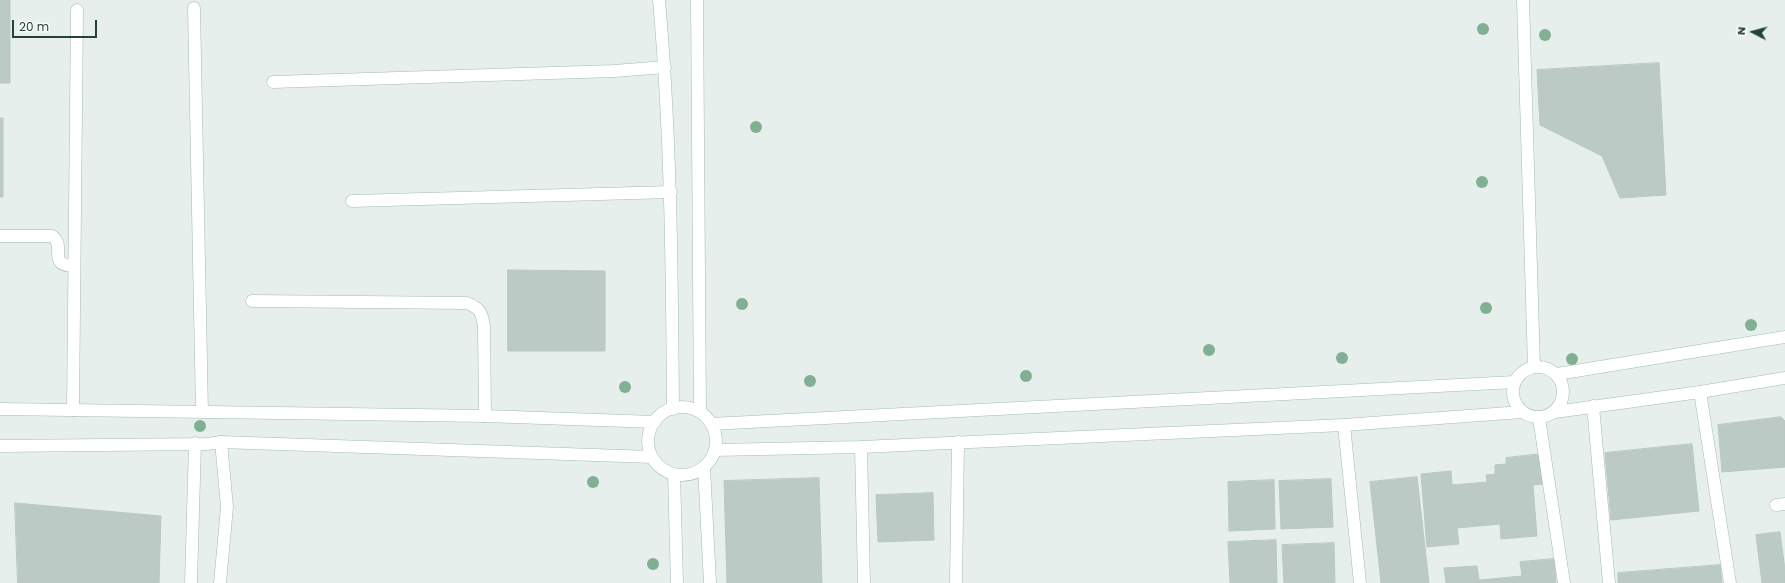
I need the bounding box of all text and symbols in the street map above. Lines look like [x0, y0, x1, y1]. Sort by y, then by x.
scale bar [14, 12, 99, 38]
north arrow [1733, 12, 1773, 52]
text: 20 m [19, 18, 49, 35]
text: N [1733, 26, 1749, 36]

